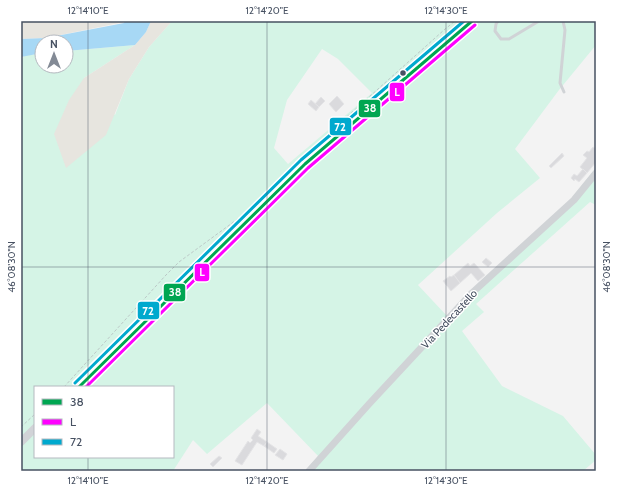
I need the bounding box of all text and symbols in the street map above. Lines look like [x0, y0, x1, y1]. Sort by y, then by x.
text: 12°14'10"E [67, 4, 109, 17]
text: 12°14'20"E [245, 4, 289, 17]
text: 12°14'30"E [424, 4, 468, 17]
north arrow [34, 34, 74, 74]
text: N [50, 37, 58, 51]
unlabelled marker [398, 68, 408, 78]
line badge: L [389, 82, 405, 102]
text: L [394, 85, 400, 99]
line badge: 38 [358, 99, 381, 118]
text: 38 [364, 101, 377, 115]
line badge: 72 [329, 117, 352, 136]
text: 72 [334, 120, 346, 134]
text: 46°08'30"N [5, 241, 18, 293]
text: 46°08'30"N [600, 241, 613, 293]
line badge: L [194, 263, 210, 282]
text: L [199, 265, 205, 279]
line badge: 38 [163, 283, 186, 302]
text: 38 [169, 285, 182, 299]
street label: Via Pedecastello [418, 286, 480, 352]
line badge: 72 [137, 301, 160, 320]
text: 72 [142, 304, 154, 318]
legend [34, 386, 174, 458]
text: 38 [70, 394, 84, 409]
text: L [70, 414, 76, 429]
text: 72 [70, 434, 82, 449]
text: 12°14'10"E [67, 474, 109, 487]
text: 12°14'20"E [245, 474, 289, 487]
text: 12°14'30"E [424, 474, 468, 487]

